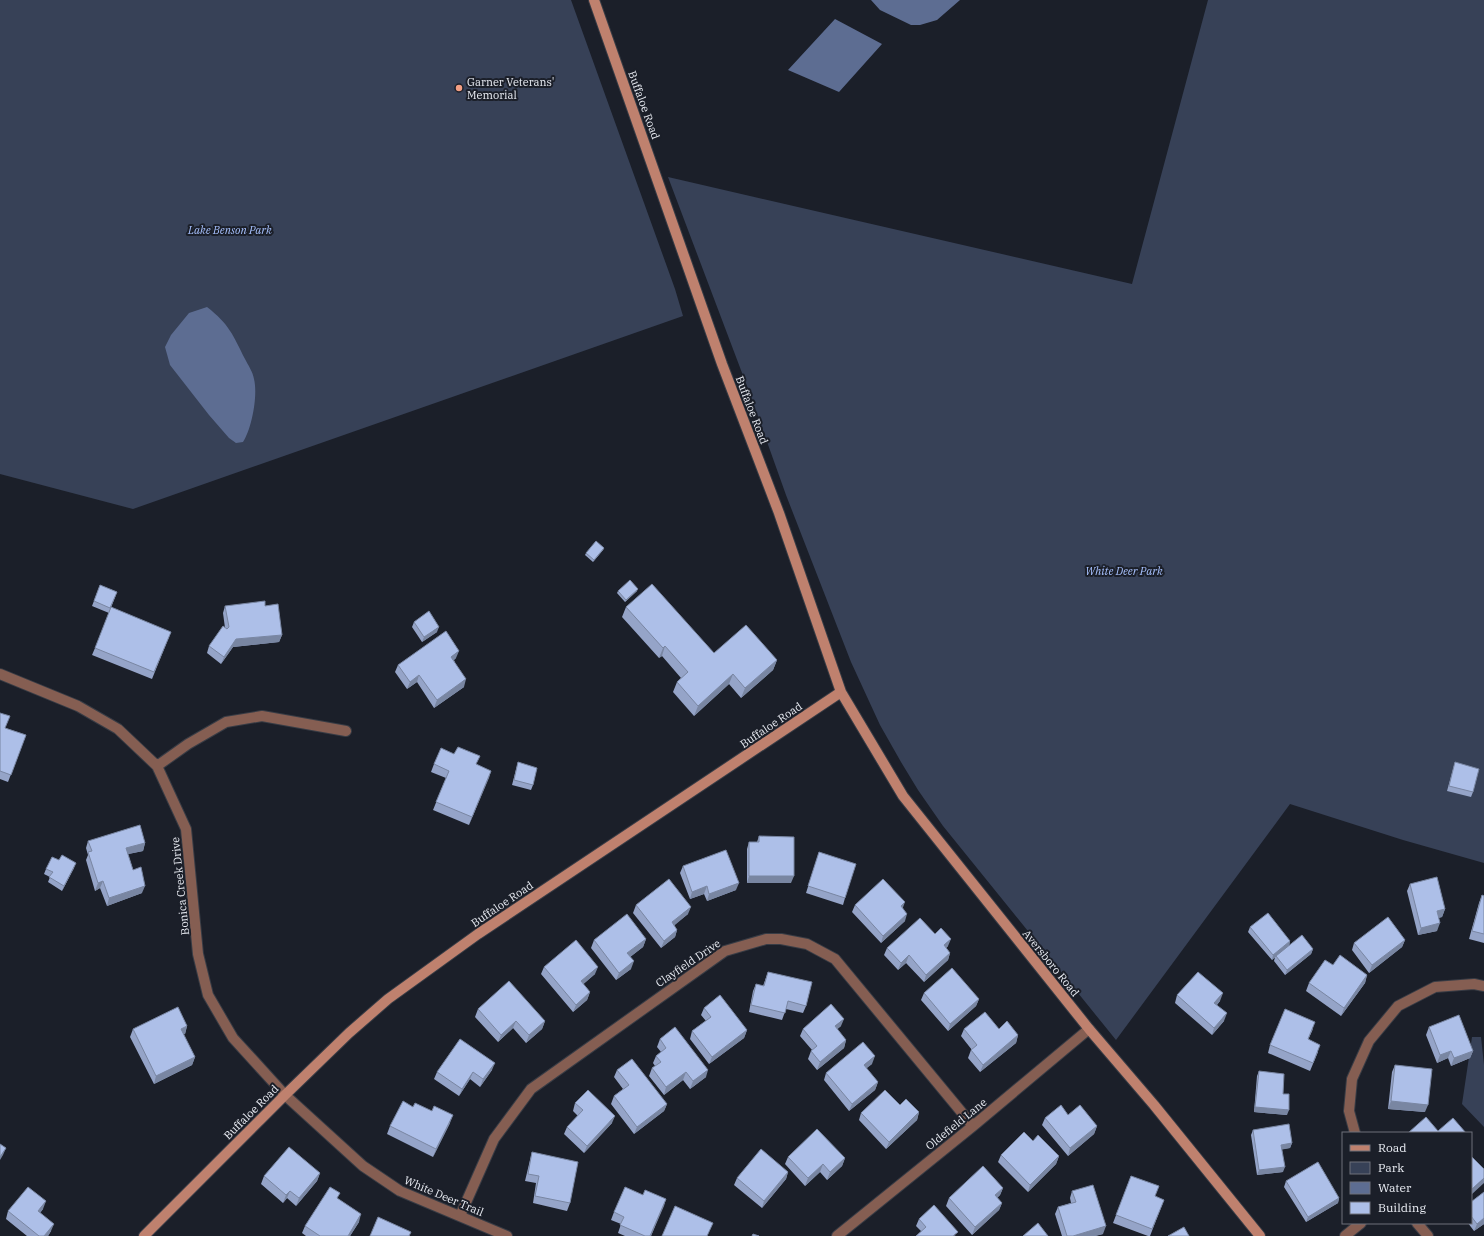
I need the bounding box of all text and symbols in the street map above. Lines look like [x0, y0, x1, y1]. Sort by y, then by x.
street label: Buffaloe Road [625, 69, 663, 141]
place label: Garner Veterans' Memorial [467, 75, 554, 102]
marker: Garner Veterans' Memorial [454, 83, 464, 93]
park label: Lake Benson Park [187, 223, 272, 237]
street label: Buffaloe Road [733, 374, 772, 446]
park label: White Deer Park [1085, 564, 1163, 578]
street label: Buffaloe Road [737, 699, 805, 751]
street label: Bonica Creek Drive [168, 836, 192, 936]
street label: Buffaloe Road [468, 878, 536, 930]
street label: Aversboro Road [1020, 927, 1082, 999]
street label: Clayfield Drive [653, 936, 723, 990]
street label: Buffaloe Road [221, 1081, 282, 1142]
street label: Oldefield Lane [923, 1095, 989, 1153]
legend [1342, 1132, 1472, 1224]
text: Road [1378, 1140, 1407, 1155]
text: Park [1378, 1160, 1404, 1175]
street label: White Deer Trail [402, 1173, 486, 1219]
text: Water [1378, 1180, 1412, 1195]
text: Building [1378, 1200, 1426, 1215]

